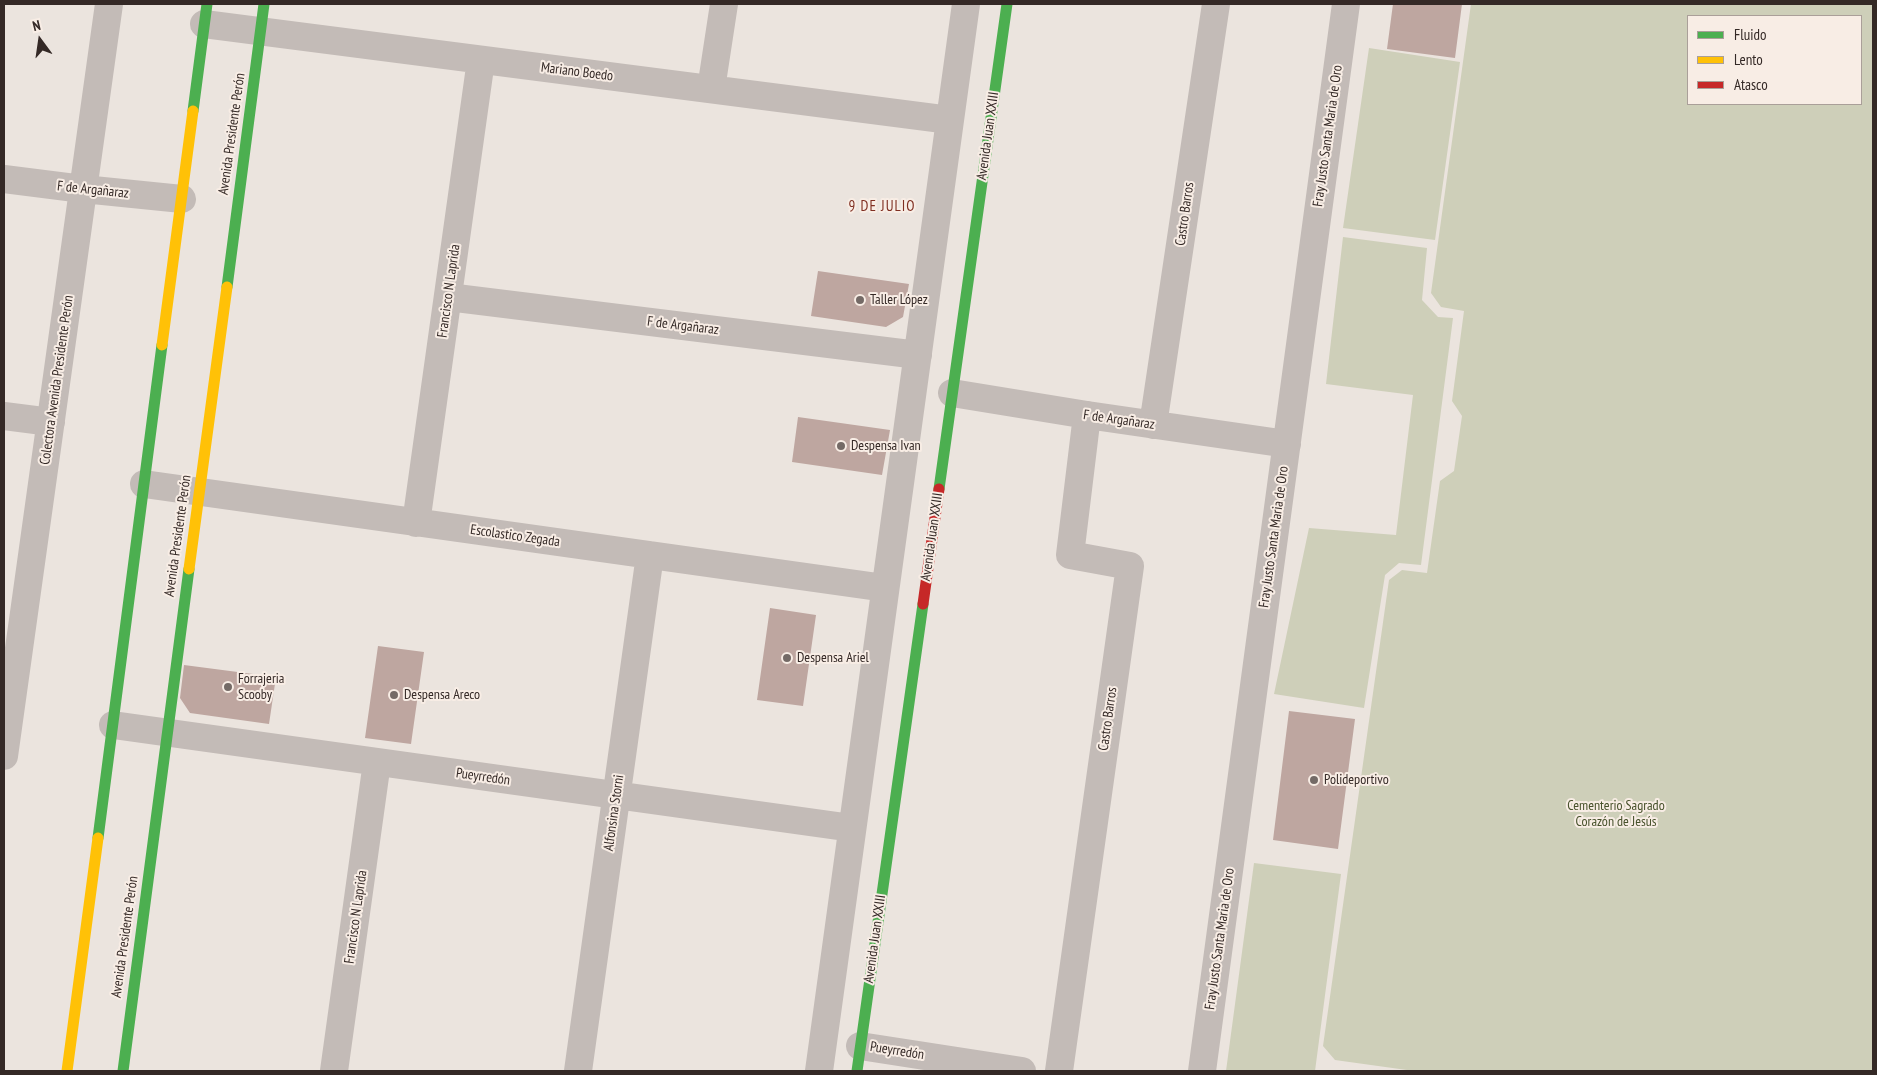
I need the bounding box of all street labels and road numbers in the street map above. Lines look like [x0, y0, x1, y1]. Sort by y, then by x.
street label: Mariano Boedo [540, 59, 614, 85]
street label: Fray Justo Santa Maria de Oro [1310, 64, 1346, 208]
street label: Avenida Presidente Perón [215, 72, 249, 196]
street label: Avenida Juan XXIII [974, 91, 1002, 181]
street label: F de Argañaraz [56, 178, 130, 202]
street label: Castro Barros [1172, 181, 1198, 247]
street label: Francisco N Laprida [434, 243, 464, 339]
street label: Colectora Avenida Presidente Perón [37, 294, 77, 466]
street label: F de Argañaraz [646, 313, 720, 339]
street label: F de Argañaraz [1082, 407, 1156, 433]
street label: Fray Justo Santa Maria de Oro [1256, 465, 1292, 609]
street label: Avenida Presidente Perón [161, 474, 195, 598]
street label: Avenida Juan XXIII [918, 492, 946, 582]
street label: Escolastico Zegada [469, 521, 561, 551]
street label: Castro Barros [1095, 686, 1121, 752]
street label: Pueyrredón [455, 765, 511, 789]
street label: Alfonsina Storni [600, 774, 628, 852]
street label: Fray Justo Santa Maria de Oro [1202, 867, 1238, 1011]
street label: Francisco N Laprida [341, 869, 371, 965]
street label: Avenida Presidente Perón [108, 875, 142, 999]
street label: Avenida Juan XXIII [861, 894, 889, 984]
street label: Pueyrredón [869, 1038, 925, 1064]

